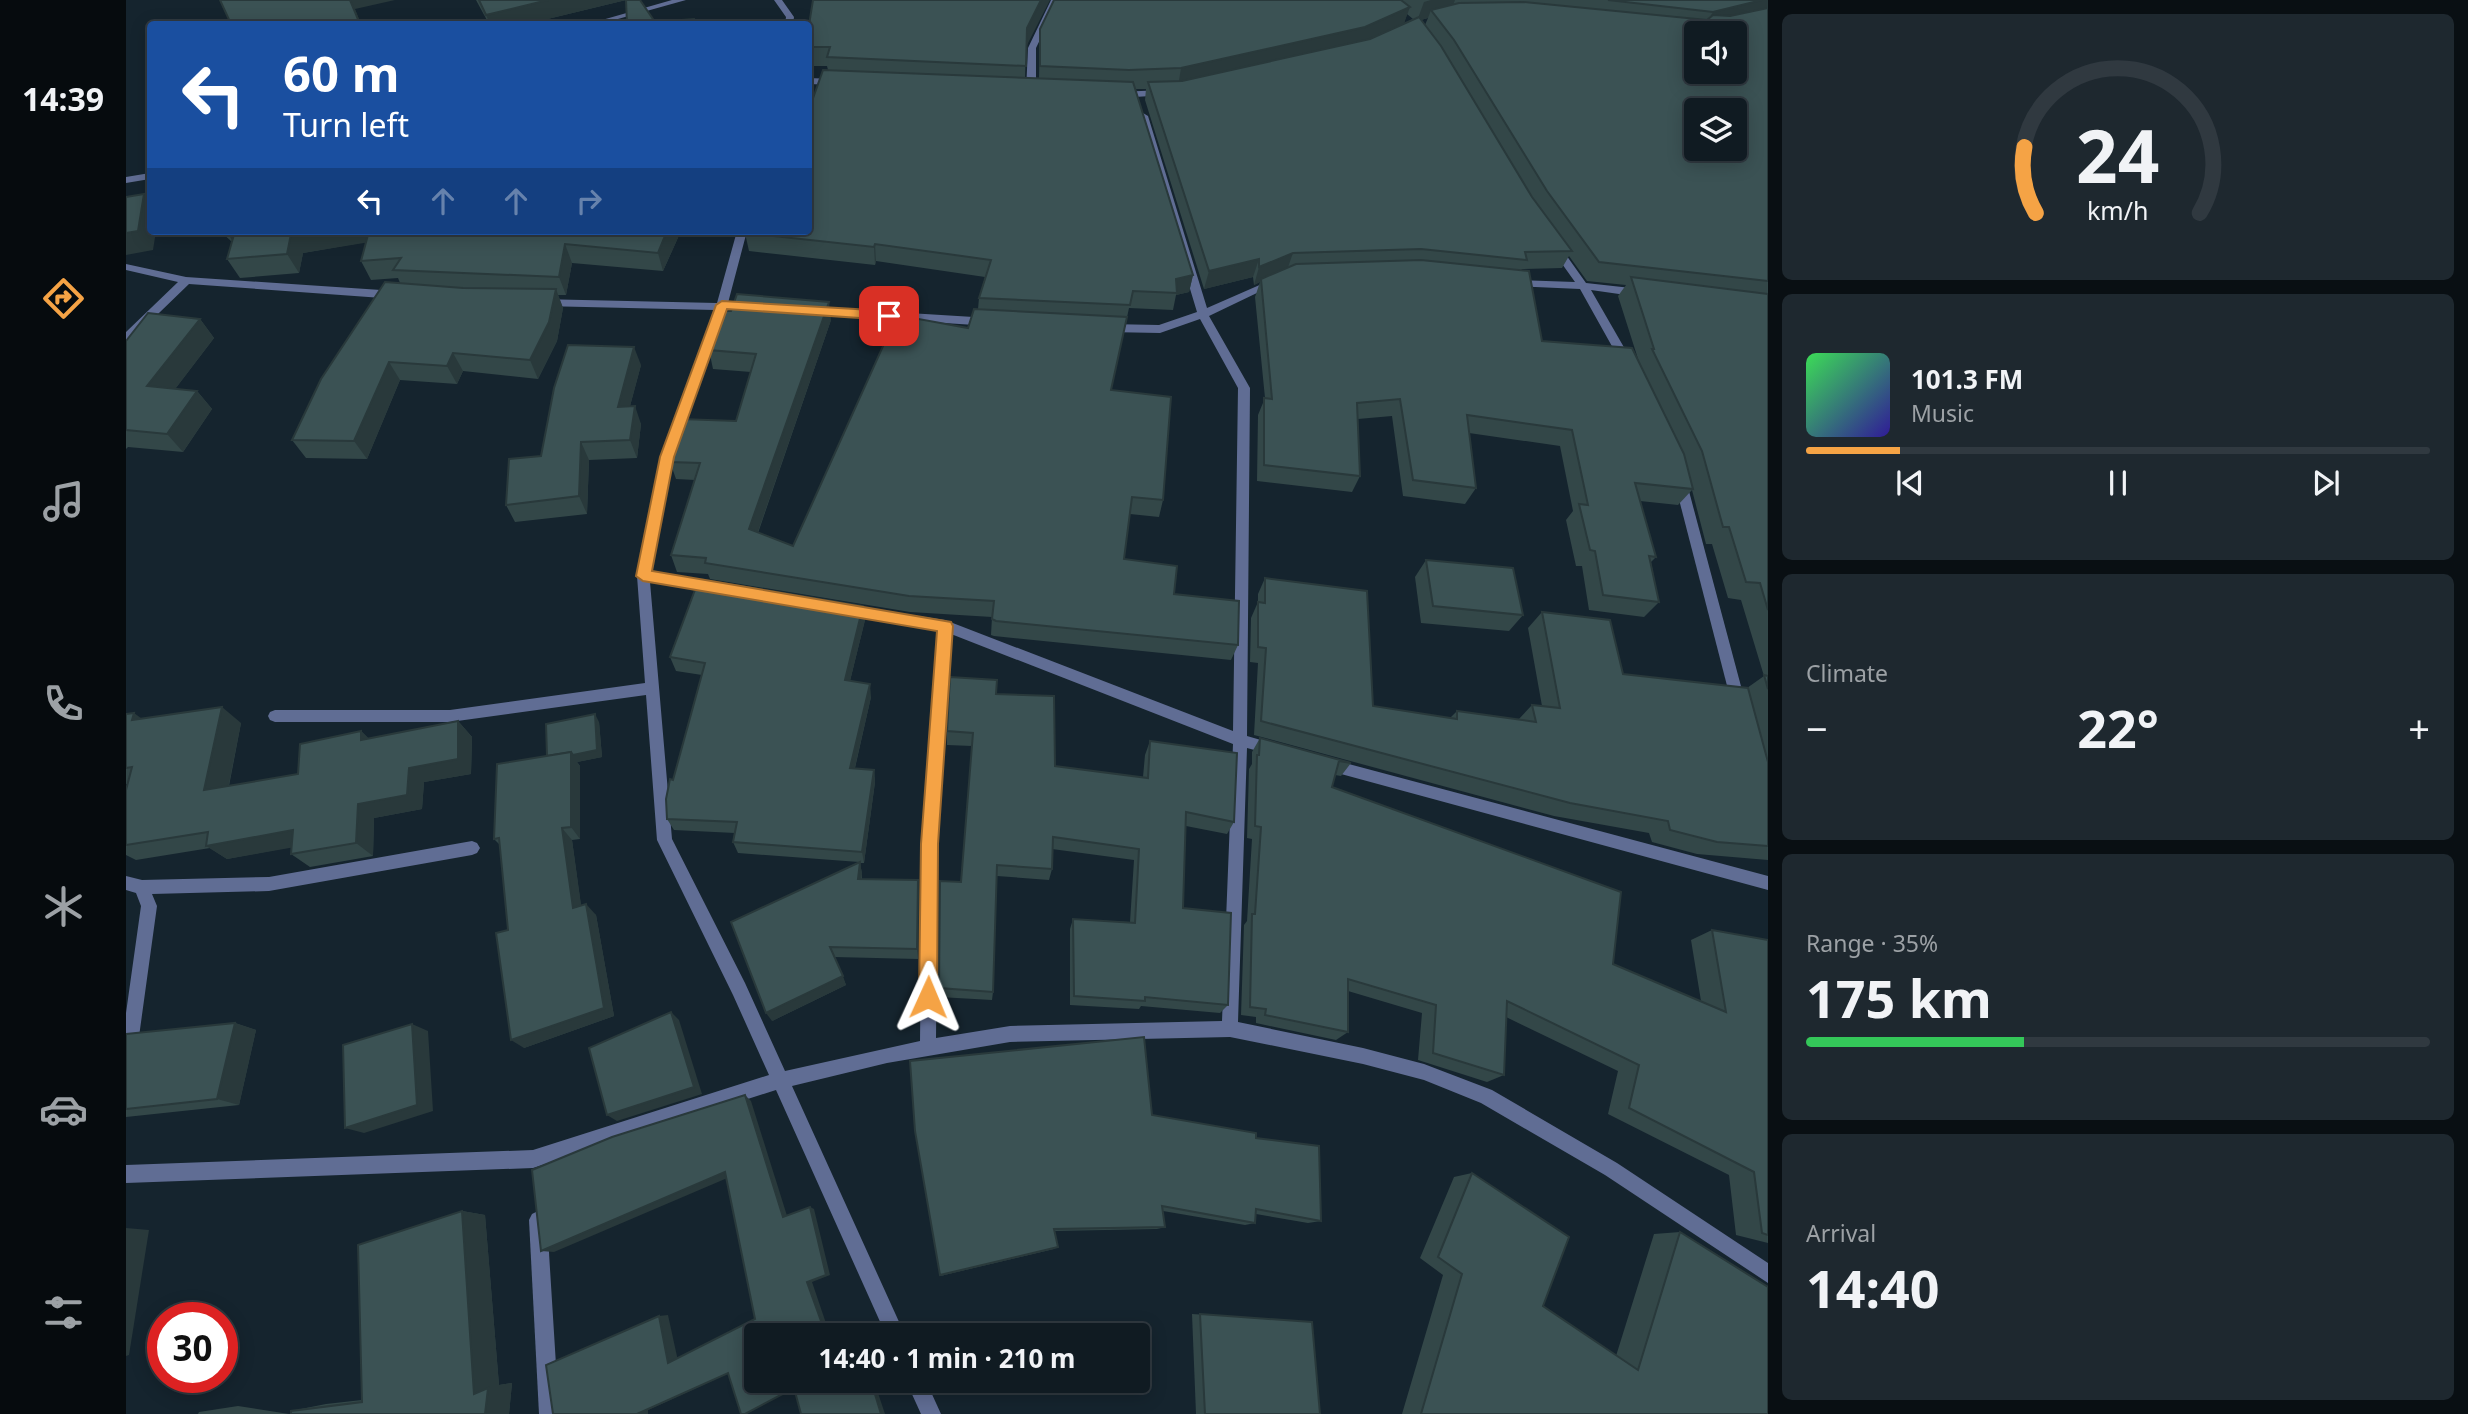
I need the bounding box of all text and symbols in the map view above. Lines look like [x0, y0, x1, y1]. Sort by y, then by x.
map controls [1684, 21, 1747, 161]
button: sound [1684, 21, 1747, 84]
text: 60 m [283, 40, 400, 106]
icon: left [168, 49, 259, 140]
text: 14:39 [22, 77, 104, 120]
button: layers [1684, 98, 1747, 161]
text: Turn left [283, 103, 409, 146]
text: 24 [2076, 105, 2160, 204]
icon: left [351, 182, 389, 220]
icon: ahead [424, 182, 462, 220]
icon: ahead [497, 182, 535, 220]
icon: right [570, 182, 608, 220]
text: km/h [2087, 193, 2149, 227]
icon: directions [39, 274, 88, 323]
pin [859, 286, 919, 346]
icon: arrive [870, 297, 908, 335]
text: 101.3 FM [1911, 361, 2023, 397]
text: Music [1911, 397, 1974, 429]
icon: previous [1891, 464, 1929, 502]
icon: pause [2099, 464, 2137, 502]
icon: next [2307, 464, 2345, 502]
icon: music [39, 477, 88, 526]
text: Climate [1806, 657, 1888, 689]
icon: phone [39, 679, 88, 728]
text: 22° [2077, 692, 2159, 763]
text: − [1806, 702, 1828, 754]
text: + [2408, 702, 2430, 754]
icon: climate [39, 882, 88, 931]
text: Range · 35% [1806, 927, 1938, 959]
position arrow [891, 960, 965, 1034]
text: 175 km [1806, 962, 1992, 1033]
icon: car [39, 1085, 88, 1134]
text: Arrival [1806, 1217, 1876, 1249]
text: 14:40 [1806, 1252, 1940, 1323]
icon: filters [39, 1288, 88, 1337]
speed limit sign: 30 [147, 1302, 238, 1393]
text: 14:40 · 1 min · 210 m [819, 1340, 1075, 1376]

